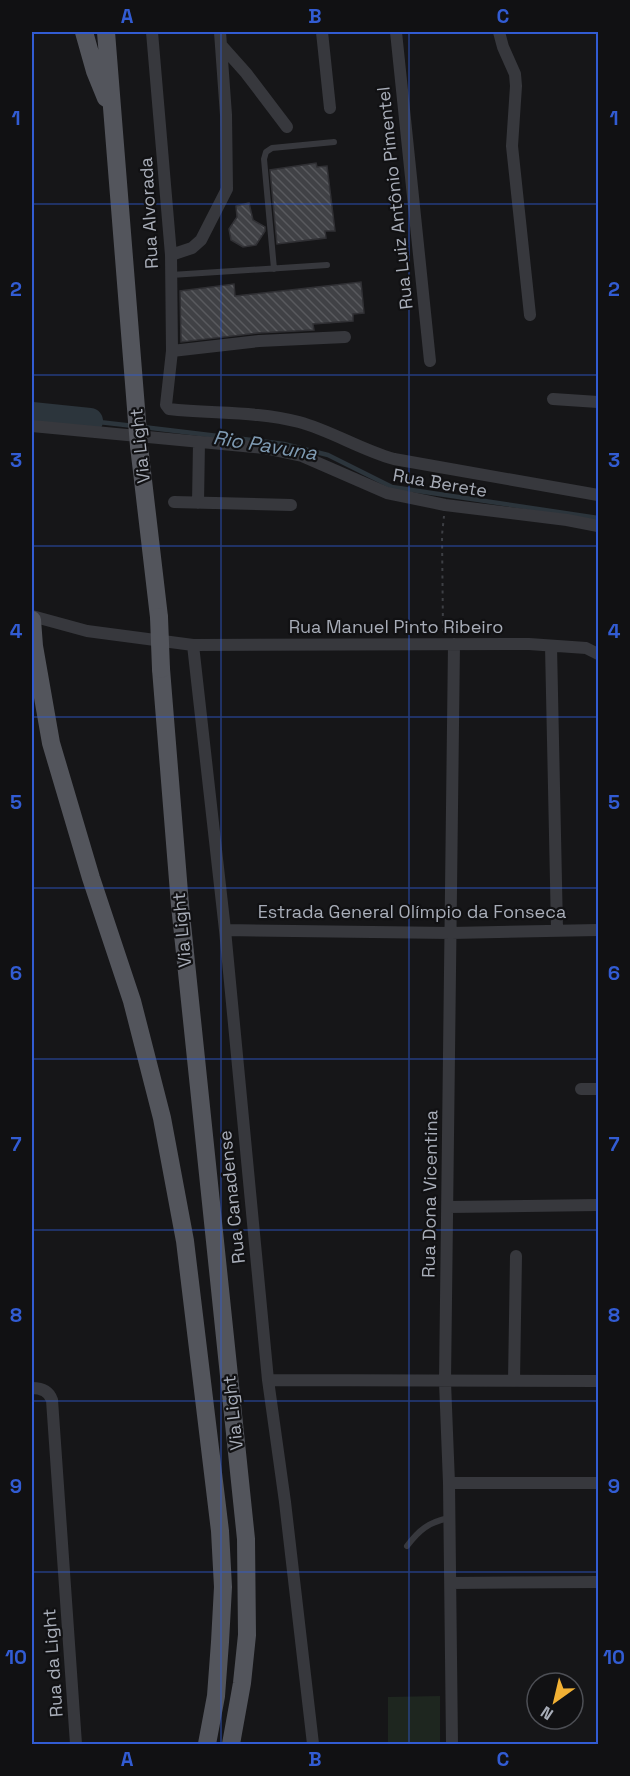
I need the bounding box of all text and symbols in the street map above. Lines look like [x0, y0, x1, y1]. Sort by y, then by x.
text: A [121, 3, 134, 29]
text: B [308, 3, 322, 29]
text: C [497, 3, 510, 29]
street label: Rua Luiz Antônio Pimentel [371, 86, 418, 311]
text: 1 [11, 105, 21, 131]
text: 1 [609, 105, 619, 131]
street label: Rua Alvorada [134, 157, 163, 269]
text: 2 [10, 276, 22, 302]
text: 2 [608, 276, 620, 302]
street label: Via Light [124, 407, 155, 485]
water label: Rio Pavuna [211, 424, 319, 466]
text: 3 [10, 447, 22, 473]
text: 3 [608, 447, 620, 473]
street label: Rua Berete [391, 463, 489, 502]
street label: Rua Manuel Pinto Ribeiro [289, 615, 503, 638]
text: 4 [10, 618, 23, 644]
text: 4 [608, 618, 621, 644]
text: 5 [10, 789, 22, 815]
text: 5 [608, 789, 620, 815]
street label: Via Light [167, 891, 196, 969]
street label: Estrada General Olímpio da Fonseca [258, 900, 566, 923]
text: 6 [10, 960, 22, 986]
text: 6 [608, 960, 620, 986]
street label: Rua Dona Vicentina [417, 1110, 442, 1278]
street label: Rua Canadense [213, 1129, 250, 1265]
text: 7 [10, 1131, 22, 1157]
text: 7 [608, 1131, 620, 1157]
text: 8 [10, 1302, 22, 1328]
text: 8 [608, 1302, 620, 1328]
street label: Via Light [217, 1374, 248, 1452]
text: 9 [10, 1473, 22, 1499]
text: 9 [608, 1473, 620, 1499]
street label: Rua da Light [37, 1608, 68, 1718]
text: 10 [5, 1644, 27, 1670]
text: 10 [603, 1644, 625, 1670]
north arrow [525, 1671, 585, 1731]
text: N [537, 1701, 557, 1725]
text: A [121, 1746, 134, 1772]
text: B [308, 1746, 322, 1772]
text: C [497, 1746, 510, 1772]

